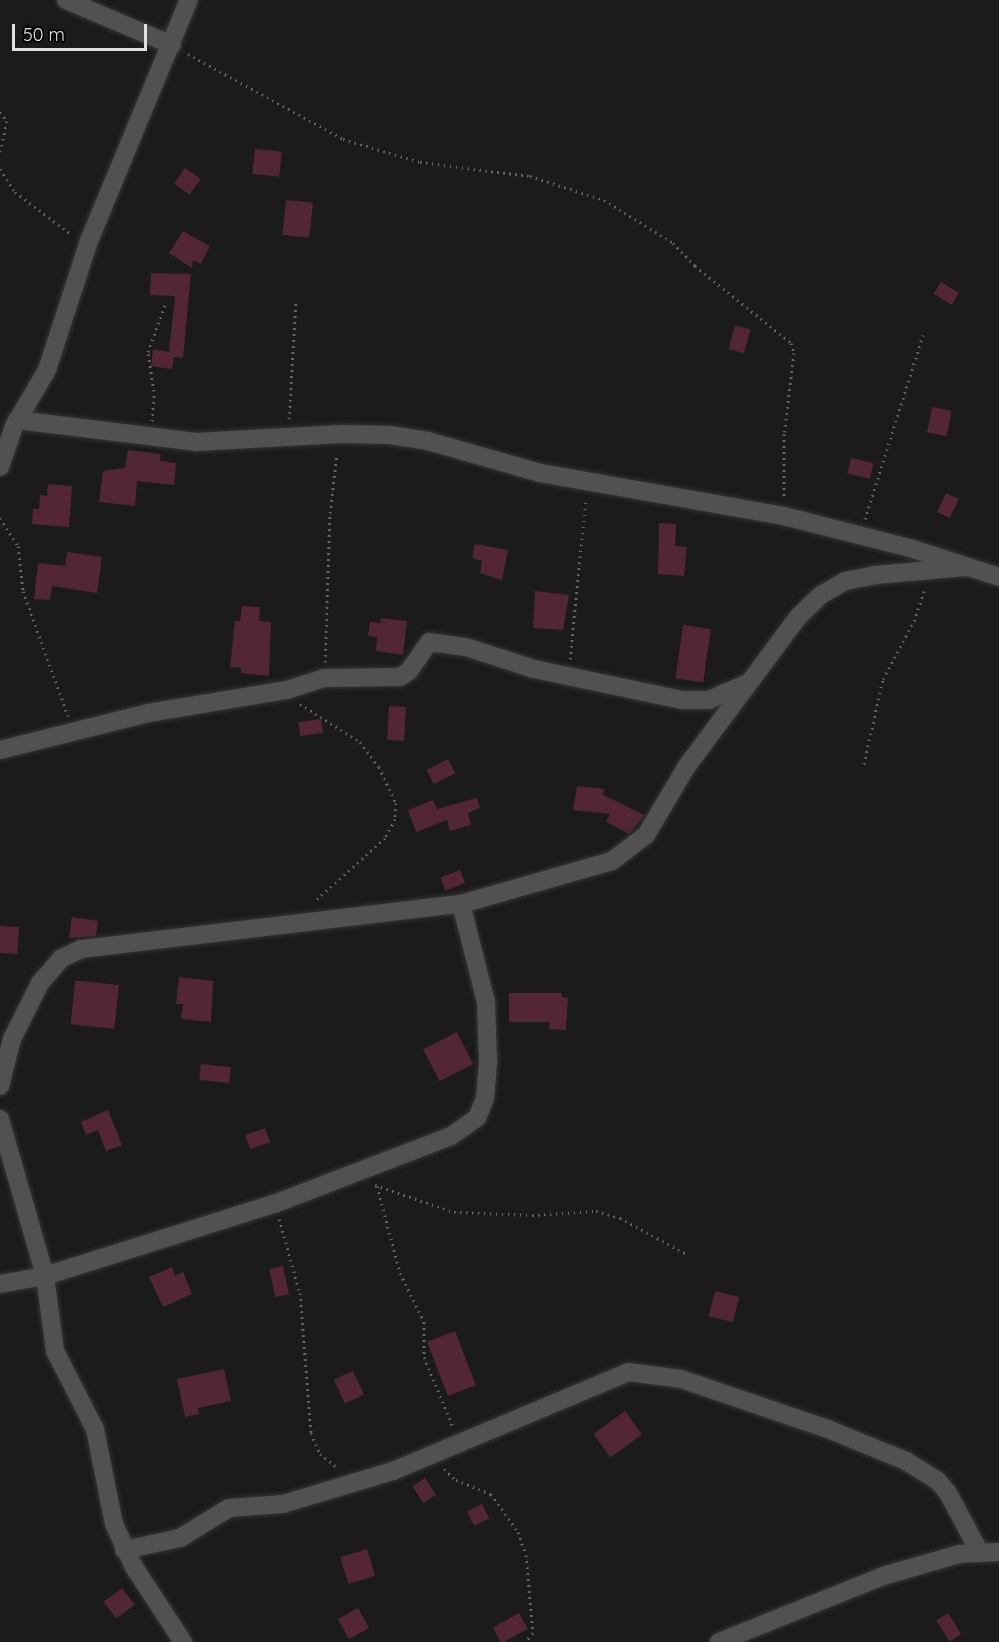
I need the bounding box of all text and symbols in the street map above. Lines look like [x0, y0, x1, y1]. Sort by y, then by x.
scale bar [15, 12, 150, 50]
text: 50 m [23, 23, 65, 46]

